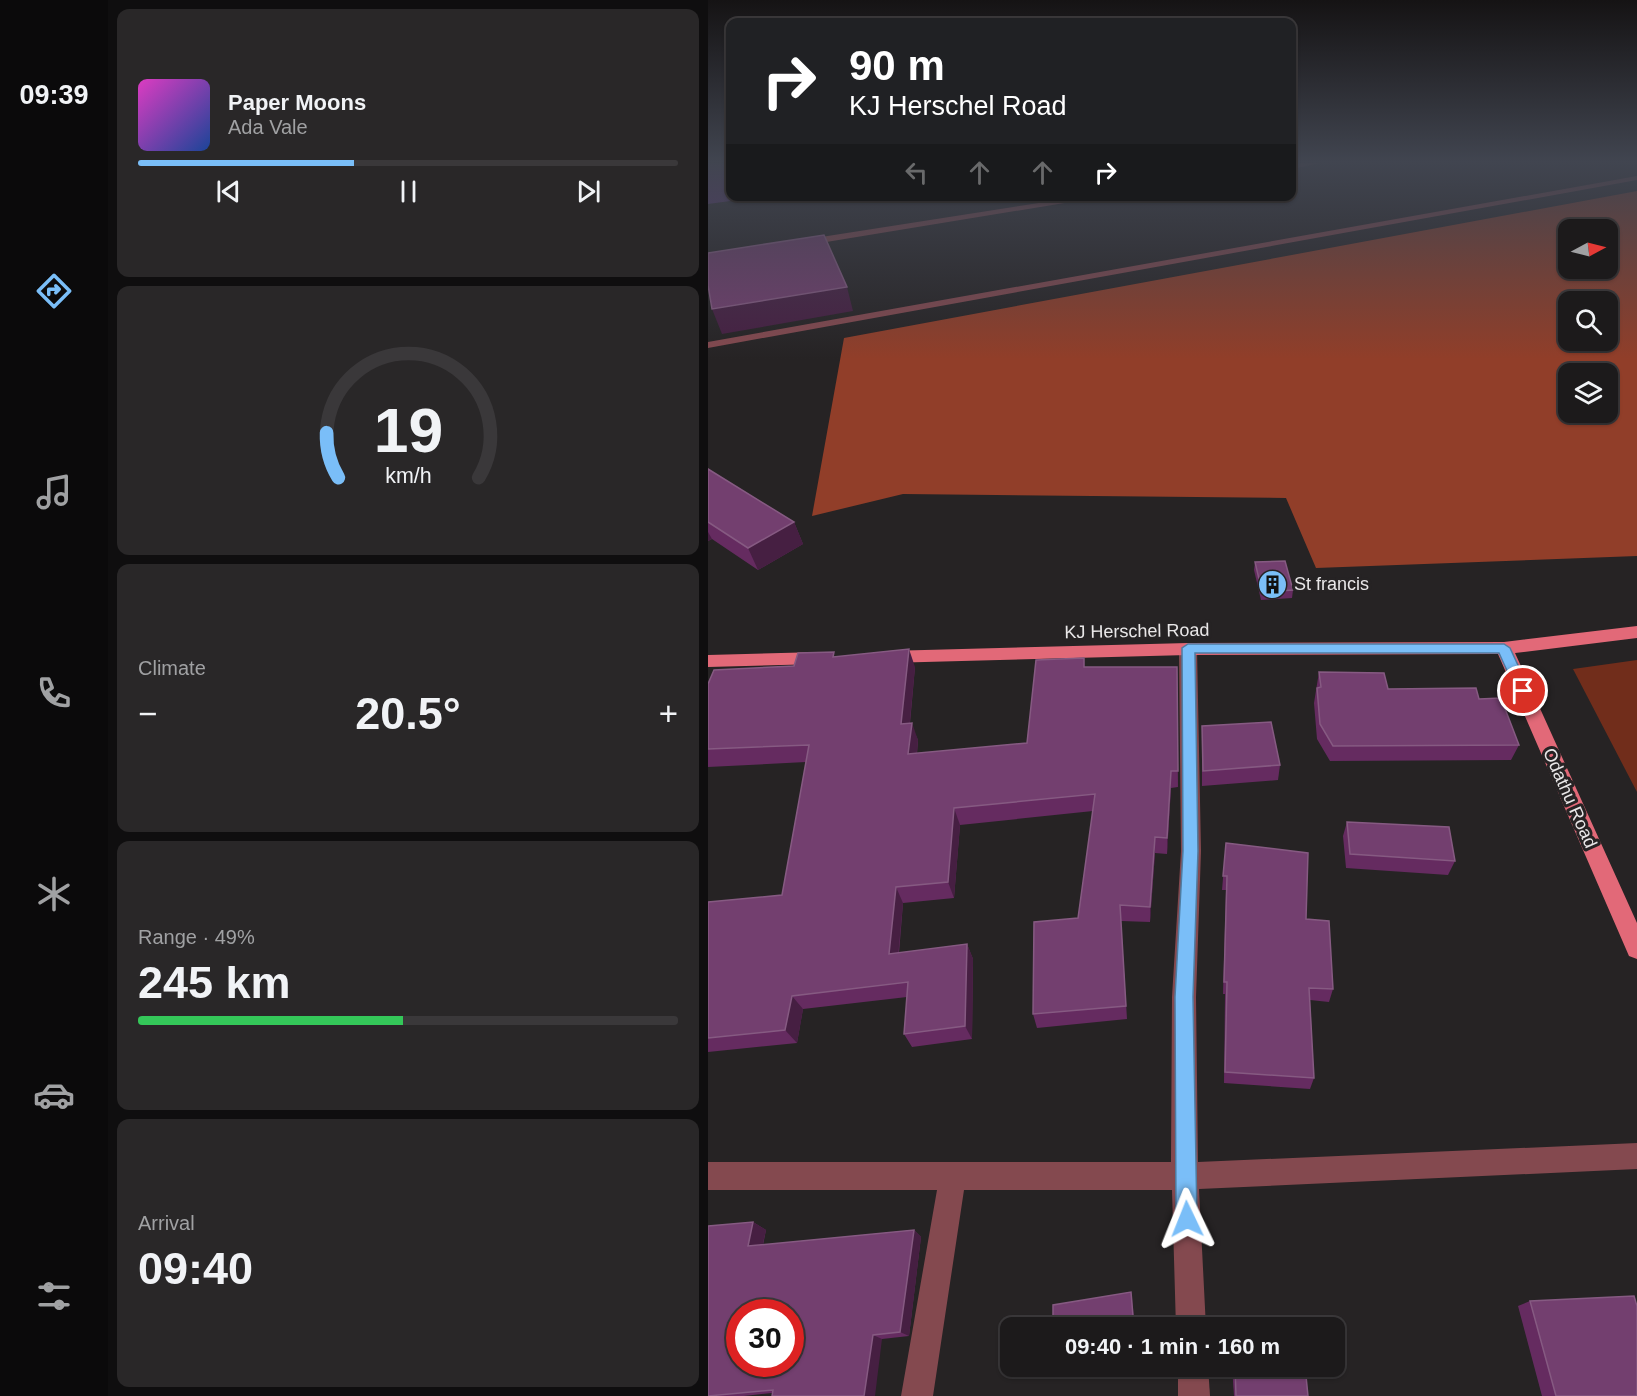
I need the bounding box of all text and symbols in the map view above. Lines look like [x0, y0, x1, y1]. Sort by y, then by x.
icon: right [750, 42, 828, 120]
text: 90 m [849, 42, 945, 89]
text: 09:39 [19, 80, 89, 110]
text: Paper Moons [228, 90, 366, 115]
text: KJ Herschel Road [849, 91, 1067, 121]
text: Ada Vale [228, 116, 308, 138]
icon: left [900, 156, 933, 189]
icon: ahead [963, 156, 996, 189]
icon: ahead [1026, 156, 1059, 189]
icon: right [1089, 156, 1122, 189]
icon: previous [212, 175, 245, 208]
icon: pause [392, 175, 425, 208]
icon: next [572, 175, 605, 208]
north arrow [1558, 219, 1618, 279]
map controls [1558, 219, 1618, 423]
icon: directions [33, 270, 75, 312]
button: search [1558, 291, 1618, 351]
button: layers [1558, 363, 1618, 423]
text: 19 [373, 396, 443, 465]
text: km/h [385, 464, 431, 488]
icon: music [33, 471, 75, 513]
building icon: St francis [1257, 568, 1289, 600]
place label: St francis [1294, 574, 1369, 594]
street label: KJ Herschel Road [1064, 620, 1210, 642]
text: Climate [138, 657, 206, 679]
pin [1497, 665, 1548, 716]
icon: phone [33, 672, 75, 714]
icon: arrive [1506, 674, 1539, 707]
text: 20.5° [355, 688, 461, 739]
text: − [138, 695, 157, 732]
text: + [659, 695, 678, 732]
street label: Odathu Road [1539, 745, 1601, 851]
icon: climate [33, 873, 75, 915]
text: Range · 49% [138, 926, 255, 948]
text: 245 km [138, 957, 291, 1008]
icon: car [33, 1074, 75, 1116]
position arrow [1155, 1187, 1219, 1251]
text: Arrival [138, 1212, 195, 1234]
text: 09:40 [138, 1243, 253, 1294]
icon: filters [33, 1275, 75, 1317]
speed limit sign: 30 [726, 1299, 804, 1377]
text: 09:40 · 1 min · 160 m [1065, 1334, 1280, 1359]

